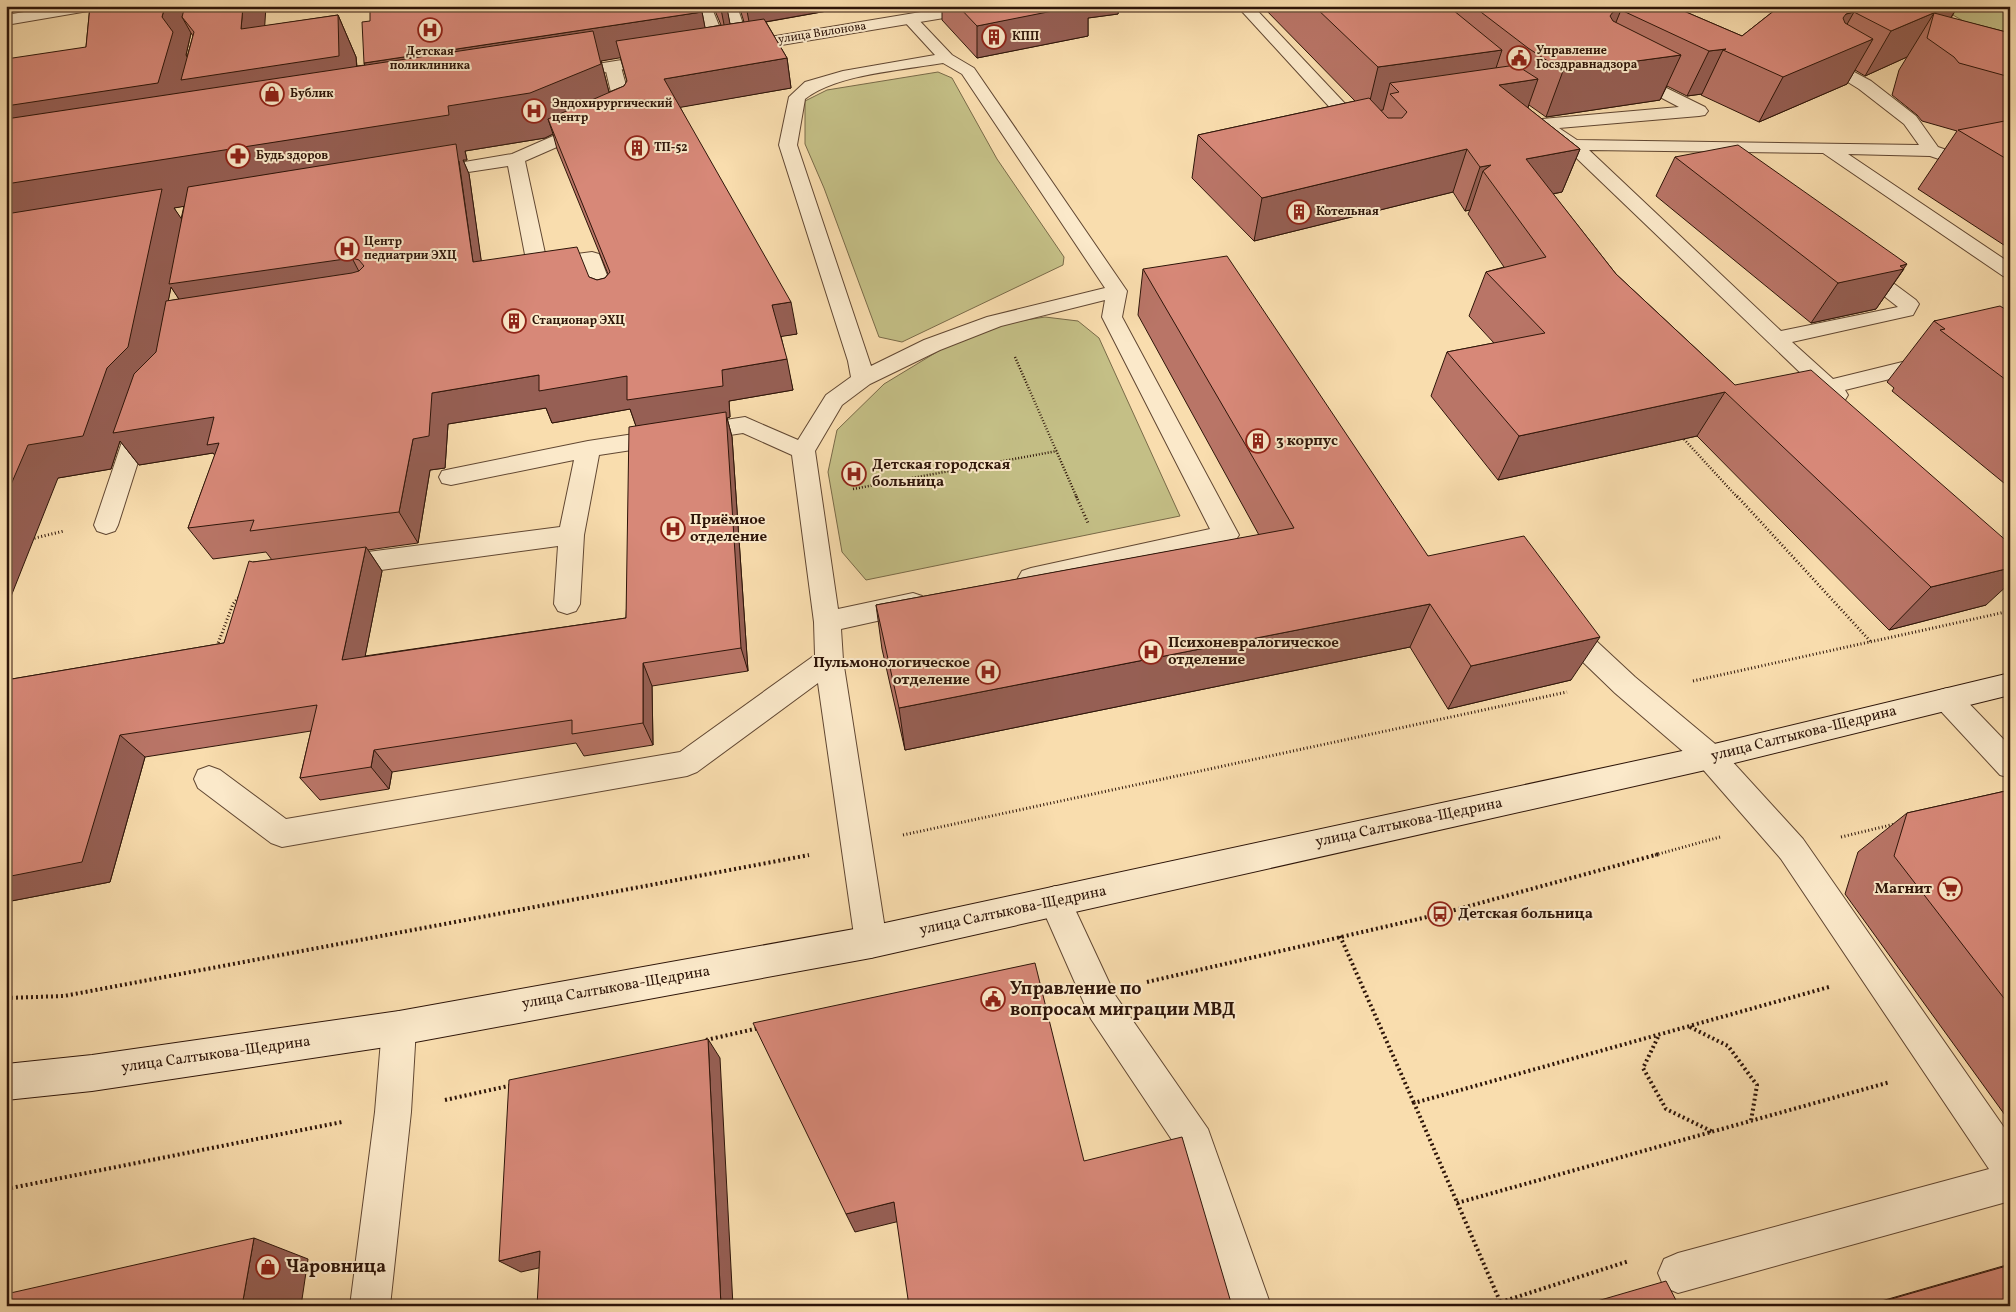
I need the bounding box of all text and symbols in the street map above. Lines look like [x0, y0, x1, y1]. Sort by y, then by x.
hospital icon: Детская поликлиника [417, 17, 443, 43]
street label: улица Вилонова [777, 18, 867, 48]
building icon: КПП [981, 24, 1007, 50]
place label: КПП [1012, 29, 1039, 45]
place label: Управление Госздравнадзора [1536, 43, 1638, 73]
place label: Детская поликлиника [390, 44, 471, 74]
public building icon: Управление Госздравнадзора [1506, 45, 1532, 71]
shop icon: Бублик [259, 81, 285, 107]
place label: Бублик [290, 86, 333, 102]
place label: Эндохирургический центр [552, 96, 673, 126]
hospital icon: Эндохирургический центр [521, 98, 547, 124]
building icon: ТП-52 [624, 135, 650, 161]
place label: ТП-52 [654, 140, 688, 156]
pharmacy icon: Будь здоров [225, 143, 251, 169]
place label: Будь здоров [256, 148, 328, 164]
building icon: Котельная [1286, 199, 1312, 225]
place label: Котельная [1316, 204, 1379, 220]
place label: Центр педиатрии ЭХЦ [364, 234, 457, 264]
hospital icon: Центр педиатрии ЭХЦ [334, 236, 360, 262]
building icon: Стационар ЭХЦ [501, 308, 527, 334]
place label: Стационар ЭХЦ [532, 313, 625, 329]
building icon: 3 корпус [1245, 428, 1271, 454]
place label: 3 корпус [1276, 431, 1338, 452]
place label: Детская городская больница [872, 455, 1011, 493]
hospital icon: Детская городская больница [841, 461, 867, 487]
place label: Приёмное отделение [690, 510, 767, 548]
hospital icon: Приёмное отделение [660, 516, 686, 542]
place label: Психоневралогическое отделение [1168, 633, 1339, 671]
hospital icon: Психоневралогическое отделение [1138, 639, 1164, 665]
place label: Пульмонологическое отделение [813, 653, 970, 691]
hospital icon: Пульмонологическое отделение [975, 659, 1001, 685]
street label: улица Салтыкова-Щедрина [1709, 701, 1899, 767]
street label: улица Салтыкова-Щедрина [1314, 793, 1504, 853]
supermarket icon: Магнит [1937, 876, 1963, 902]
place label: Магнит [1875, 879, 1933, 900]
street label: улица Салтыкова-Щедрина [918, 881, 1108, 941]
bus stop icon: Детская больница [1427, 901, 1453, 927]
place label: Детская больница [1458, 904, 1593, 925]
street label: улица Салтыкова-Щедрина [520, 961, 712, 1015]
place label: Управление по вопросам миграции МВД [1010, 977, 1236, 1023]
public building icon: Управление по вопросам миграции МВД [980, 986, 1006, 1012]
street label: улица Салтыкова-Щедрина [120, 1031, 312, 1079]
shop icon: Чаровница [255, 1254, 281, 1280]
place label: Чаровница [286, 1255, 386, 1280]

